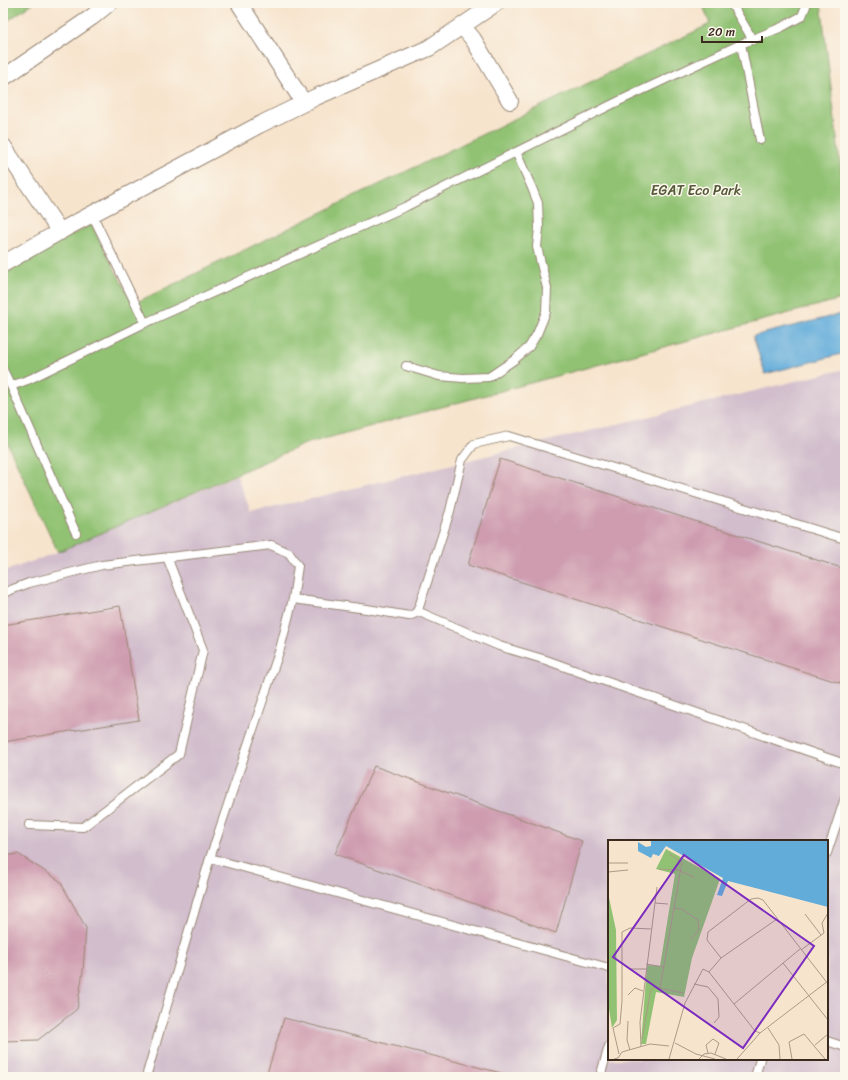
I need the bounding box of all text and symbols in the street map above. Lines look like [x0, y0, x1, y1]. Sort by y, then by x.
scale bar [702, 18, 762, 44]
text: 20 m [708, 21, 735, 43]
park label: EGAT Eco Park [651, 178, 741, 203]
inset map [608, 840, 828, 1060]

